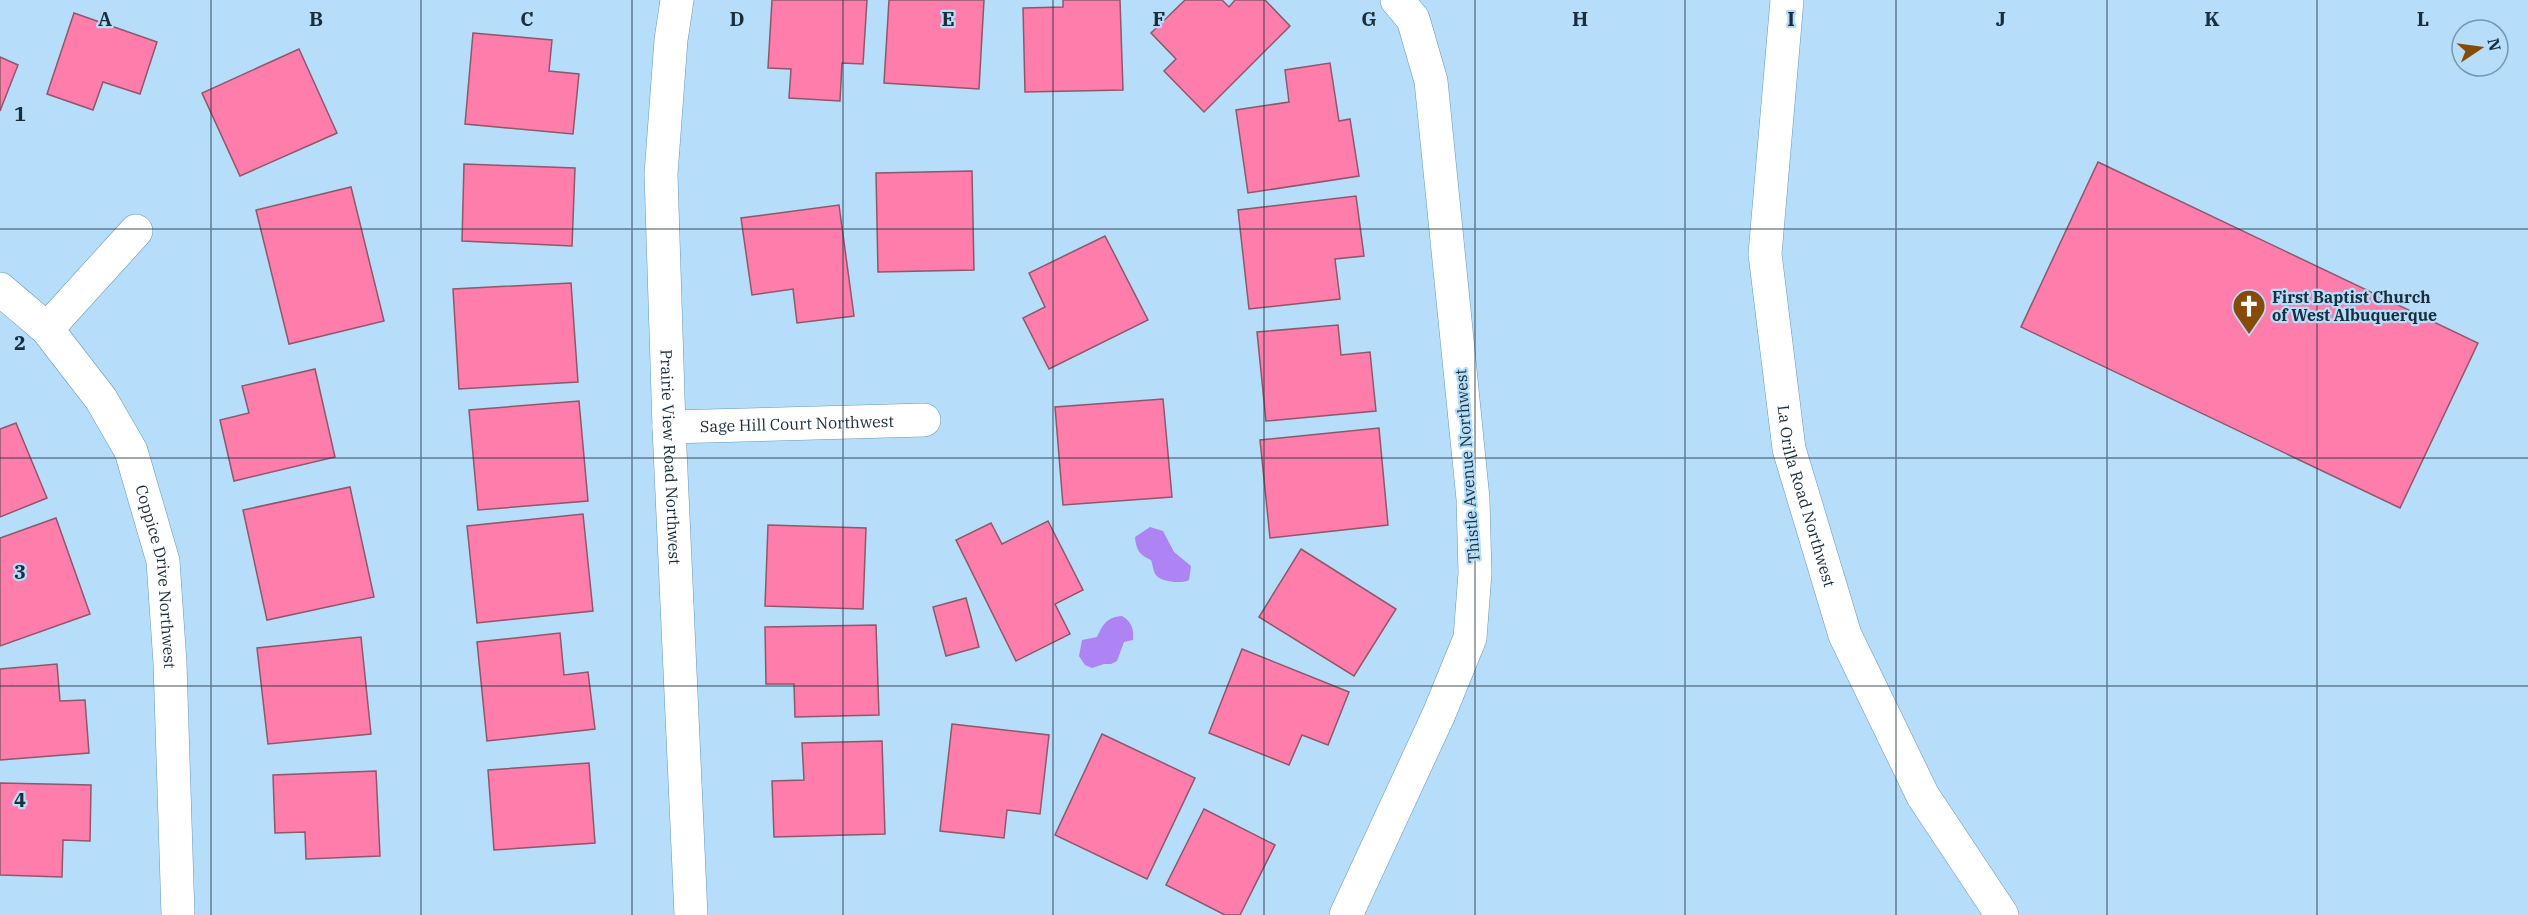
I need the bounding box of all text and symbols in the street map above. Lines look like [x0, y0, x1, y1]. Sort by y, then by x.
text: A [98, 5, 112, 32]
text: B [309, 5, 323, 32]
text: C [520, 5, 534, 32]
text: D [729, 5, 745, 32]
text: E [941, 5, 955, 32]
text: F [1153, 5, 1165, 32]
text: G [1361, 5, 1377, 32]
text: H [1572, 5, 1588, 32]
text: I [1787, 5, 1795, 32]
text: J [1996, 5, 2006, 32]
text: K [2204, 5, 2220, 32]
text: L [2417, 5, 2429, 32]
north arrow [2450, 18, 2510, 78]
text: N [2483, 36, 2506, 53]
text: 1 [14, 100, 26, 127]
place label: First Baptist Church of West Albuquerque [2272, 287, 2437, 325]
church icon: First Baptist Church of West Albuquerque [2231, 288, 2267, 335]
text: 2 [14, 329, 26, 356]
street label: Prairie View Road Northwest [657, 349, 685, 565]
street label: Thistle Avenue Northwest [1450, 368, 1484, 564]
street label: La Orilla Road Northwest [1774, 404, 1840, 590]
street label: Sage Hill Court Northwest [700, 411, 895, 436]
street label: Coppice Drive Northwest [131, 482, 180, 669]
text: 3 [14, 558, 26, 585]
text: 4 [14, 786, 26, 813]

